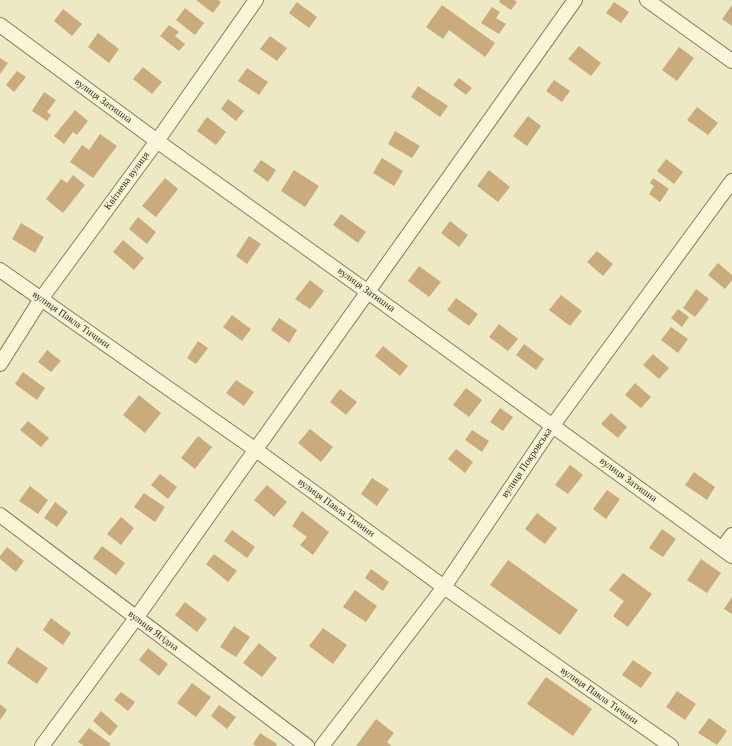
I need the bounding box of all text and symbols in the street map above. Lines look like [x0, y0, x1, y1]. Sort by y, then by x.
street label: вулиця Затишна [72, 76, 134, 126]
street label: Квітнева вулиця [102, 150, 152, 212]
street label: вулиця Затишна [335, 265, 397, 315]
street label: вулиця Павла Тичини [30, 289, 112, 351]
street label: вулиця Покровська [499, 426, 555, 500]
street label: вулиця Затишна [597, 455, 659, 505]
street label: вулиця Павла Тичини [295, 476, 377, 540]
street label: вулиця Ягідна [125, 608, 181, 654]
street label: вулиця Павла Тичини [558, 665, 640, 727]

